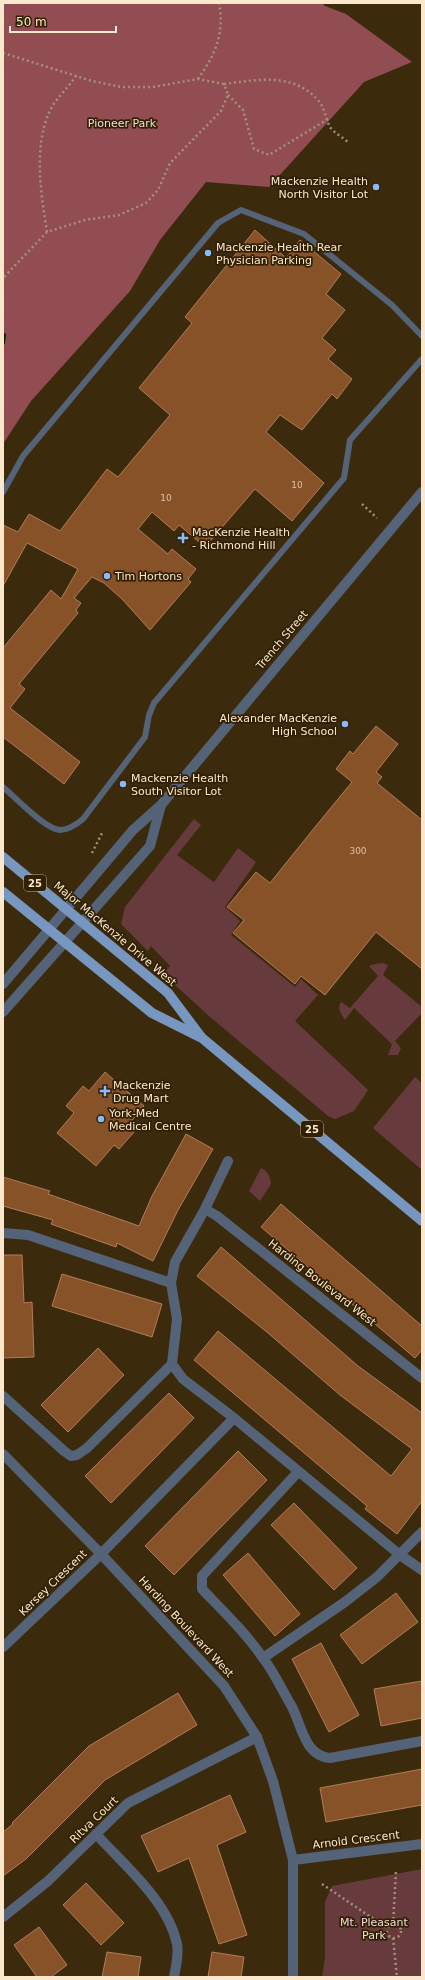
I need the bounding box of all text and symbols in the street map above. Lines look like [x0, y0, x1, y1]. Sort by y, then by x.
scale bar [10, 8, 116, 34]
text: 50 m [16, 15, 47, 29]
park label: Pioneer Park [88, 117, 157, 130]
place label: Mackenzie Health North Visitor Lot [271, 175, 369, 201]
marker: Mackenzie Health North Visitor Lot [371, 182, 381, 192]
place label: Mackenzie Health Rear Physician Parking [216, 241, 342, 267]
marker: Mackenzie Health Rear Physician Parking [203, 248, 213, 258]
house number: 10 [291, 480, 303, 490]
house number: 10 [160, 493, 172, 503]
place label: MacKenzie Health - Richmond Hill [192, 526, 290, 552]
marker: MacKenzie Health - Richmond Hill [177, 532, 189, 544]
place label: Tim Hortons [114, 570, 182, 583]
marker: Tim Hortons [102, 571, 112, 581]
street label: Trench Street [253, 607, 311, 673]
place label: Alexander MacKenzie High School [220, 712, 337, 738]
marker: Alexander MacKenzie High School [340, 719, 350, 729]
place label: Mackenzie Health South Visitor Lot [131, 772, 228, 798]
marker: Mackenzie Health South Visitor Lot [118, 779, 128, 789]
house number: 300 [349, 846, 367, 856]
road number: 25 [24, 875, 46, 891]
street label: Major MacKenzie Drive West [51, 879, 179, 989]
place label: Mackenzie Drug Mart [113, 1079, 171, 1105]
marker: Mackenzie Drug Mart [100, 1086, 110, 1096]
place label: York-Med Medical Centre [108, 1107, 192, 1133]
marker: York-Med Medical Centre [96, 1114, 106, 1124]
road number: 25 [301, 1121, 323, 1137]
street label: Harding Boulevard West [266, 1237, 379, 1329]
street label: Kersey Crescent [16, 1547, 90, 1619]
street label: Harding Boulevard West [136, 1574, 237, 1681]
street label: Ritva Court [67, 1793, 121, 1846]
street label: Arnold Crescent [312, 1828, 401, 1852]
park label: Mt. Pleasant Park [340, 1916, 409, 1942]

